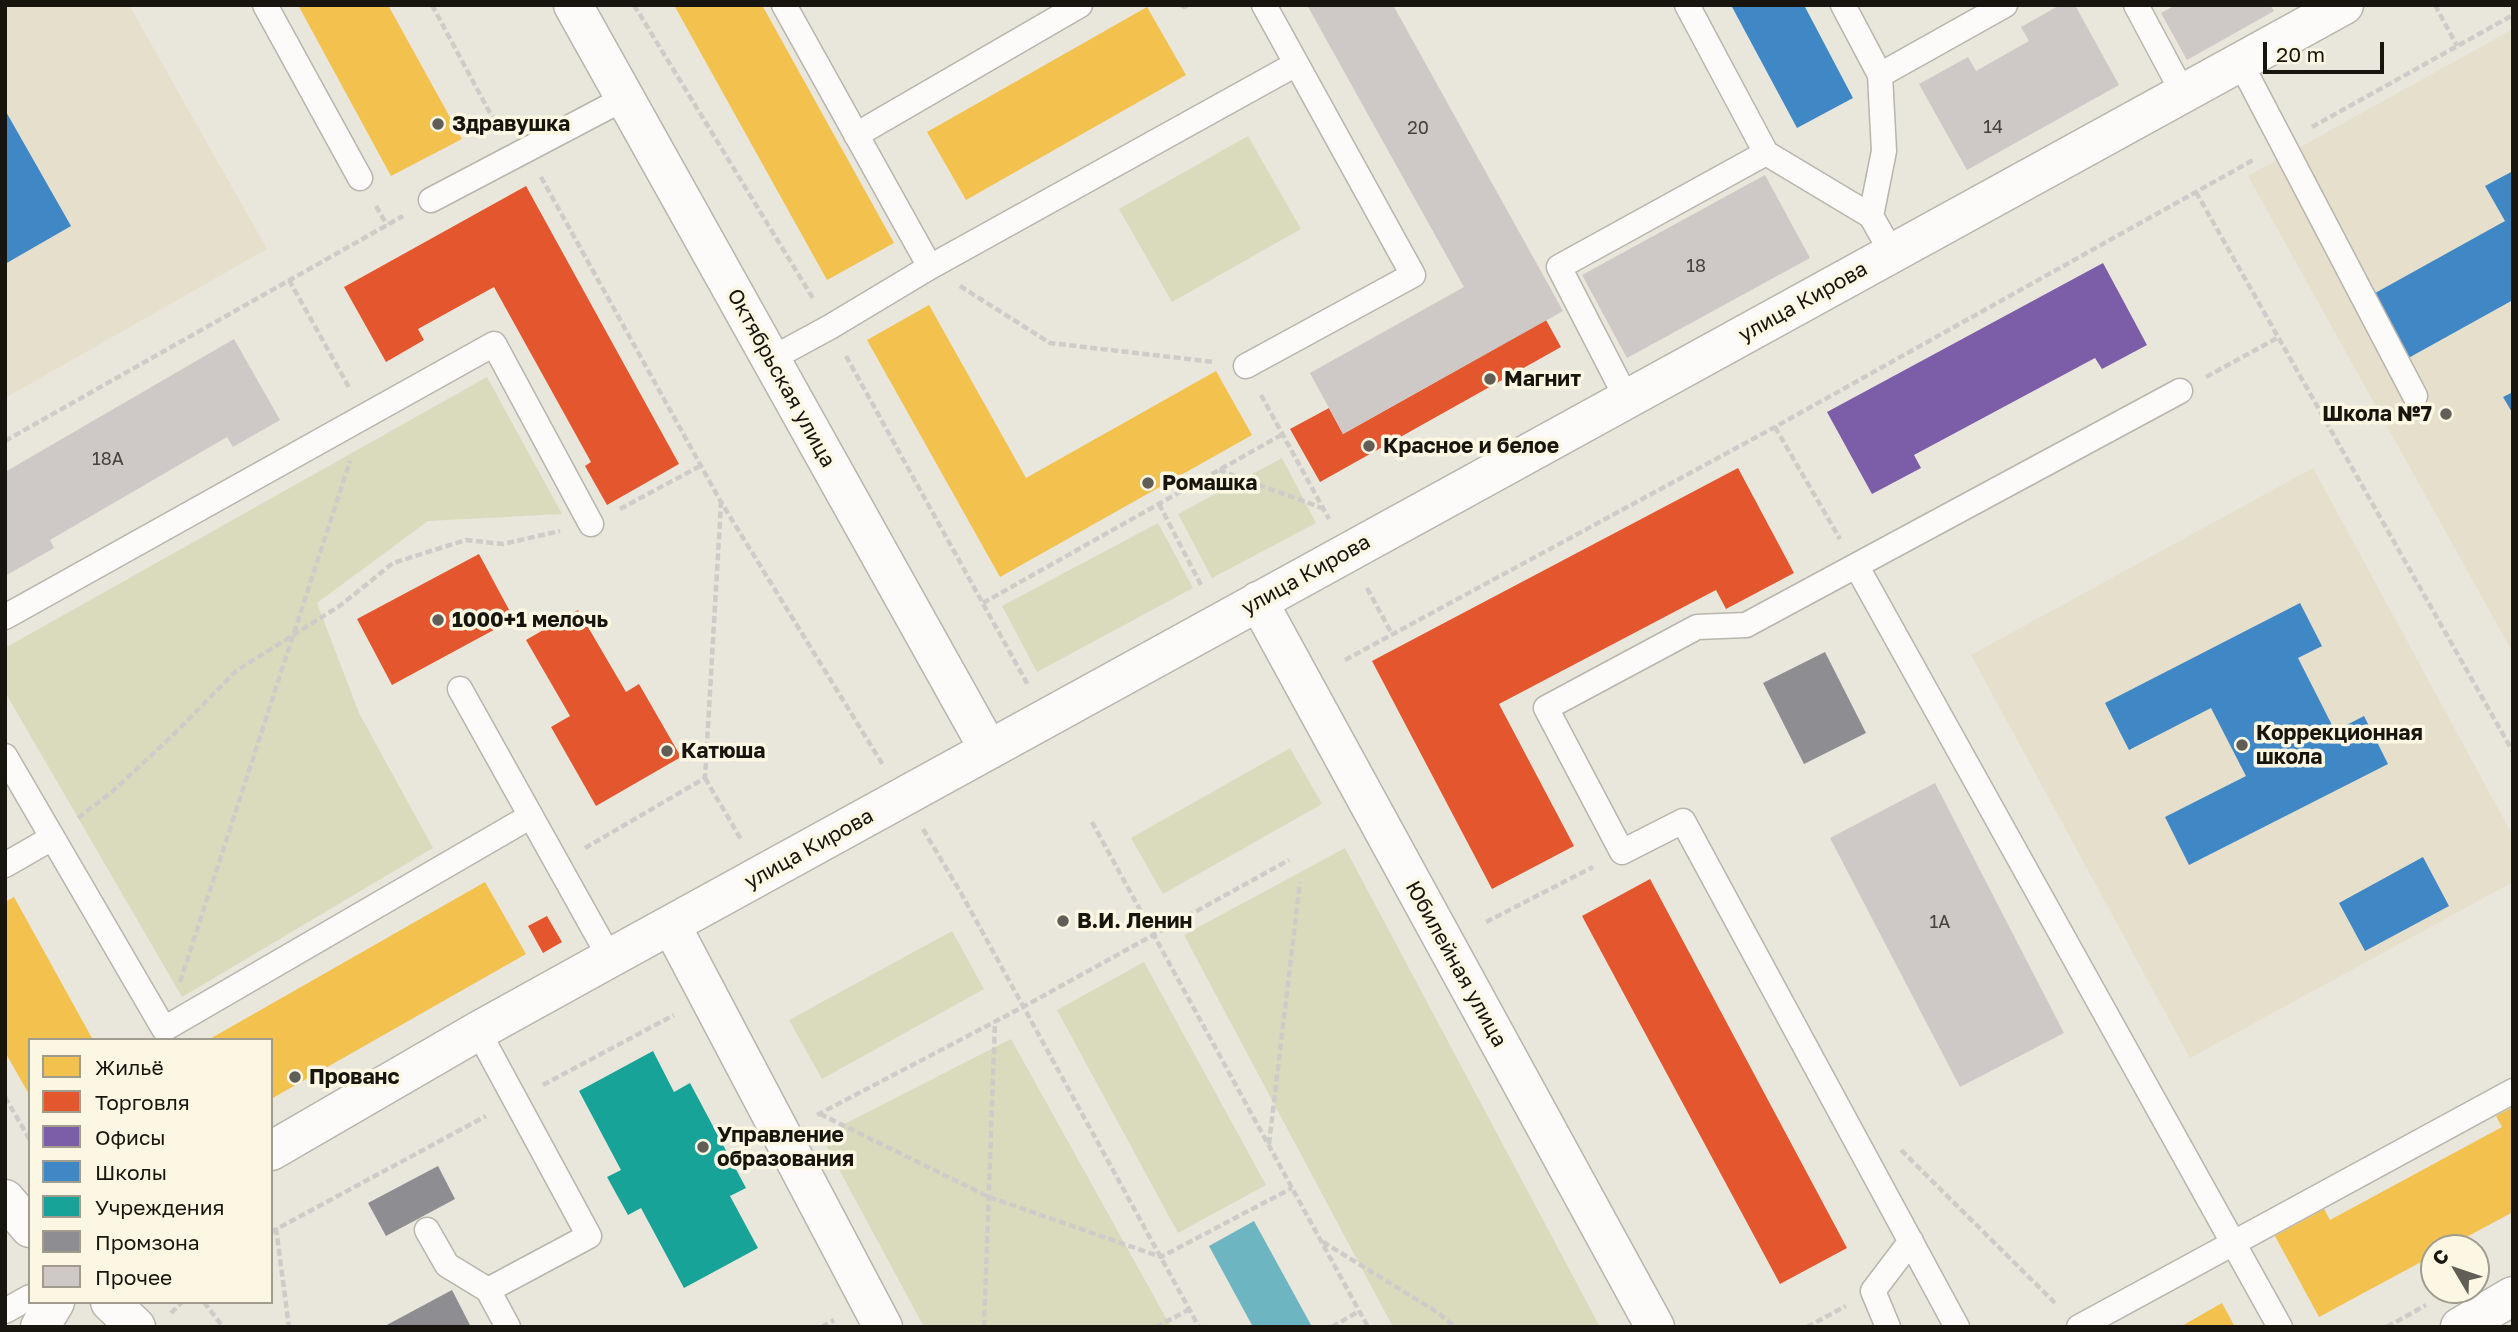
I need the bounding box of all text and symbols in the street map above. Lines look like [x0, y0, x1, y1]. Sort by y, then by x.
scale bar [2266, 28, 2387, 72]
text: 20 m [2276, 41, 2325, 67]
place label: Здравушка [452, 111, 570, 137]
marker: Здравушка [430, 116, 446, 132]
house number: 14 [1983, 116, 2003, 138]
house number: 20 [1407, 117, 1429, 139]
house number: 18 [1686, 255, 1706, 277]
street label: улица Кирова [1734, 256, 1872, 348]
street label: Октябрьская улица [721, 284, 841, 472]
place label: Магнит [1504, 366, 1581, 392]
marker: Магнит [1482, 371, 1498, 387]
place label: Школа №7 [2322, 401, 2432, 427]
marker: Школа №7 [2438, 406, 2454, 422]
place label: Красное и белое [1383, 433, 1559, 459]
marker: Красное и белое [1361, 438, 1377, 454]
house number: 18А [92, 448, 124, 470]
place label: Ромашка [1162, 470, 1258, 496]
marker: Ромашка [1140, 475, 1156, 491]
street label: улица Кирова [1237, 529, 1375, 621]
place label: 1000+1 мелочь [452, 607, 608, 633]
marker: 1000+1 мелочь [430, 612, 446, 628]
place label: Коррекционная школа [2256, 720, 2423, 770]
marker: Коррекционная школа [2234, 737, 2250, 753]
place label: Катюша [681, 738, 765, 764]
marker: Катюша [659, 743, 675, 759]
street label: улица Кирова [740, 803, 878, 895]
street label: Юбилейная улица [1400, 877, 1512, 1051]
place label: В.И. Ленин [1077, 908, 1192, 934]
house number: 1А [1930, 911, 1950, 933]
marker: В.И. Ленин [1055, 913, 1071, 929]
legend [28, 1038, 273, 1304]
text: Жильё [95, 1054, 164, 1080]
place label: Прованс [309, 1064, 400, 1090]
marker: Прованс [287, 1069, 303, 1085]
text: Торговля [95, 1089, 190, 1115]
place label: Управление образования [717, 1122, 854, 1172]
text: Офисы [95, 1124, 166, 1150]
marker: Управление образования [695, 1139, 711, 1155]
text: Школы [95, 1159, 167, 1185]
text: Учреждения [95, 1194, 224, 1220]
text: Промзона [95, 1229, 200, 1255]
north arrow [2420, 1234, 2490, 1304]
text: С [2427, 1244, 2453, 1269]
text: Прочее [95, 1264, 172, 1290]

